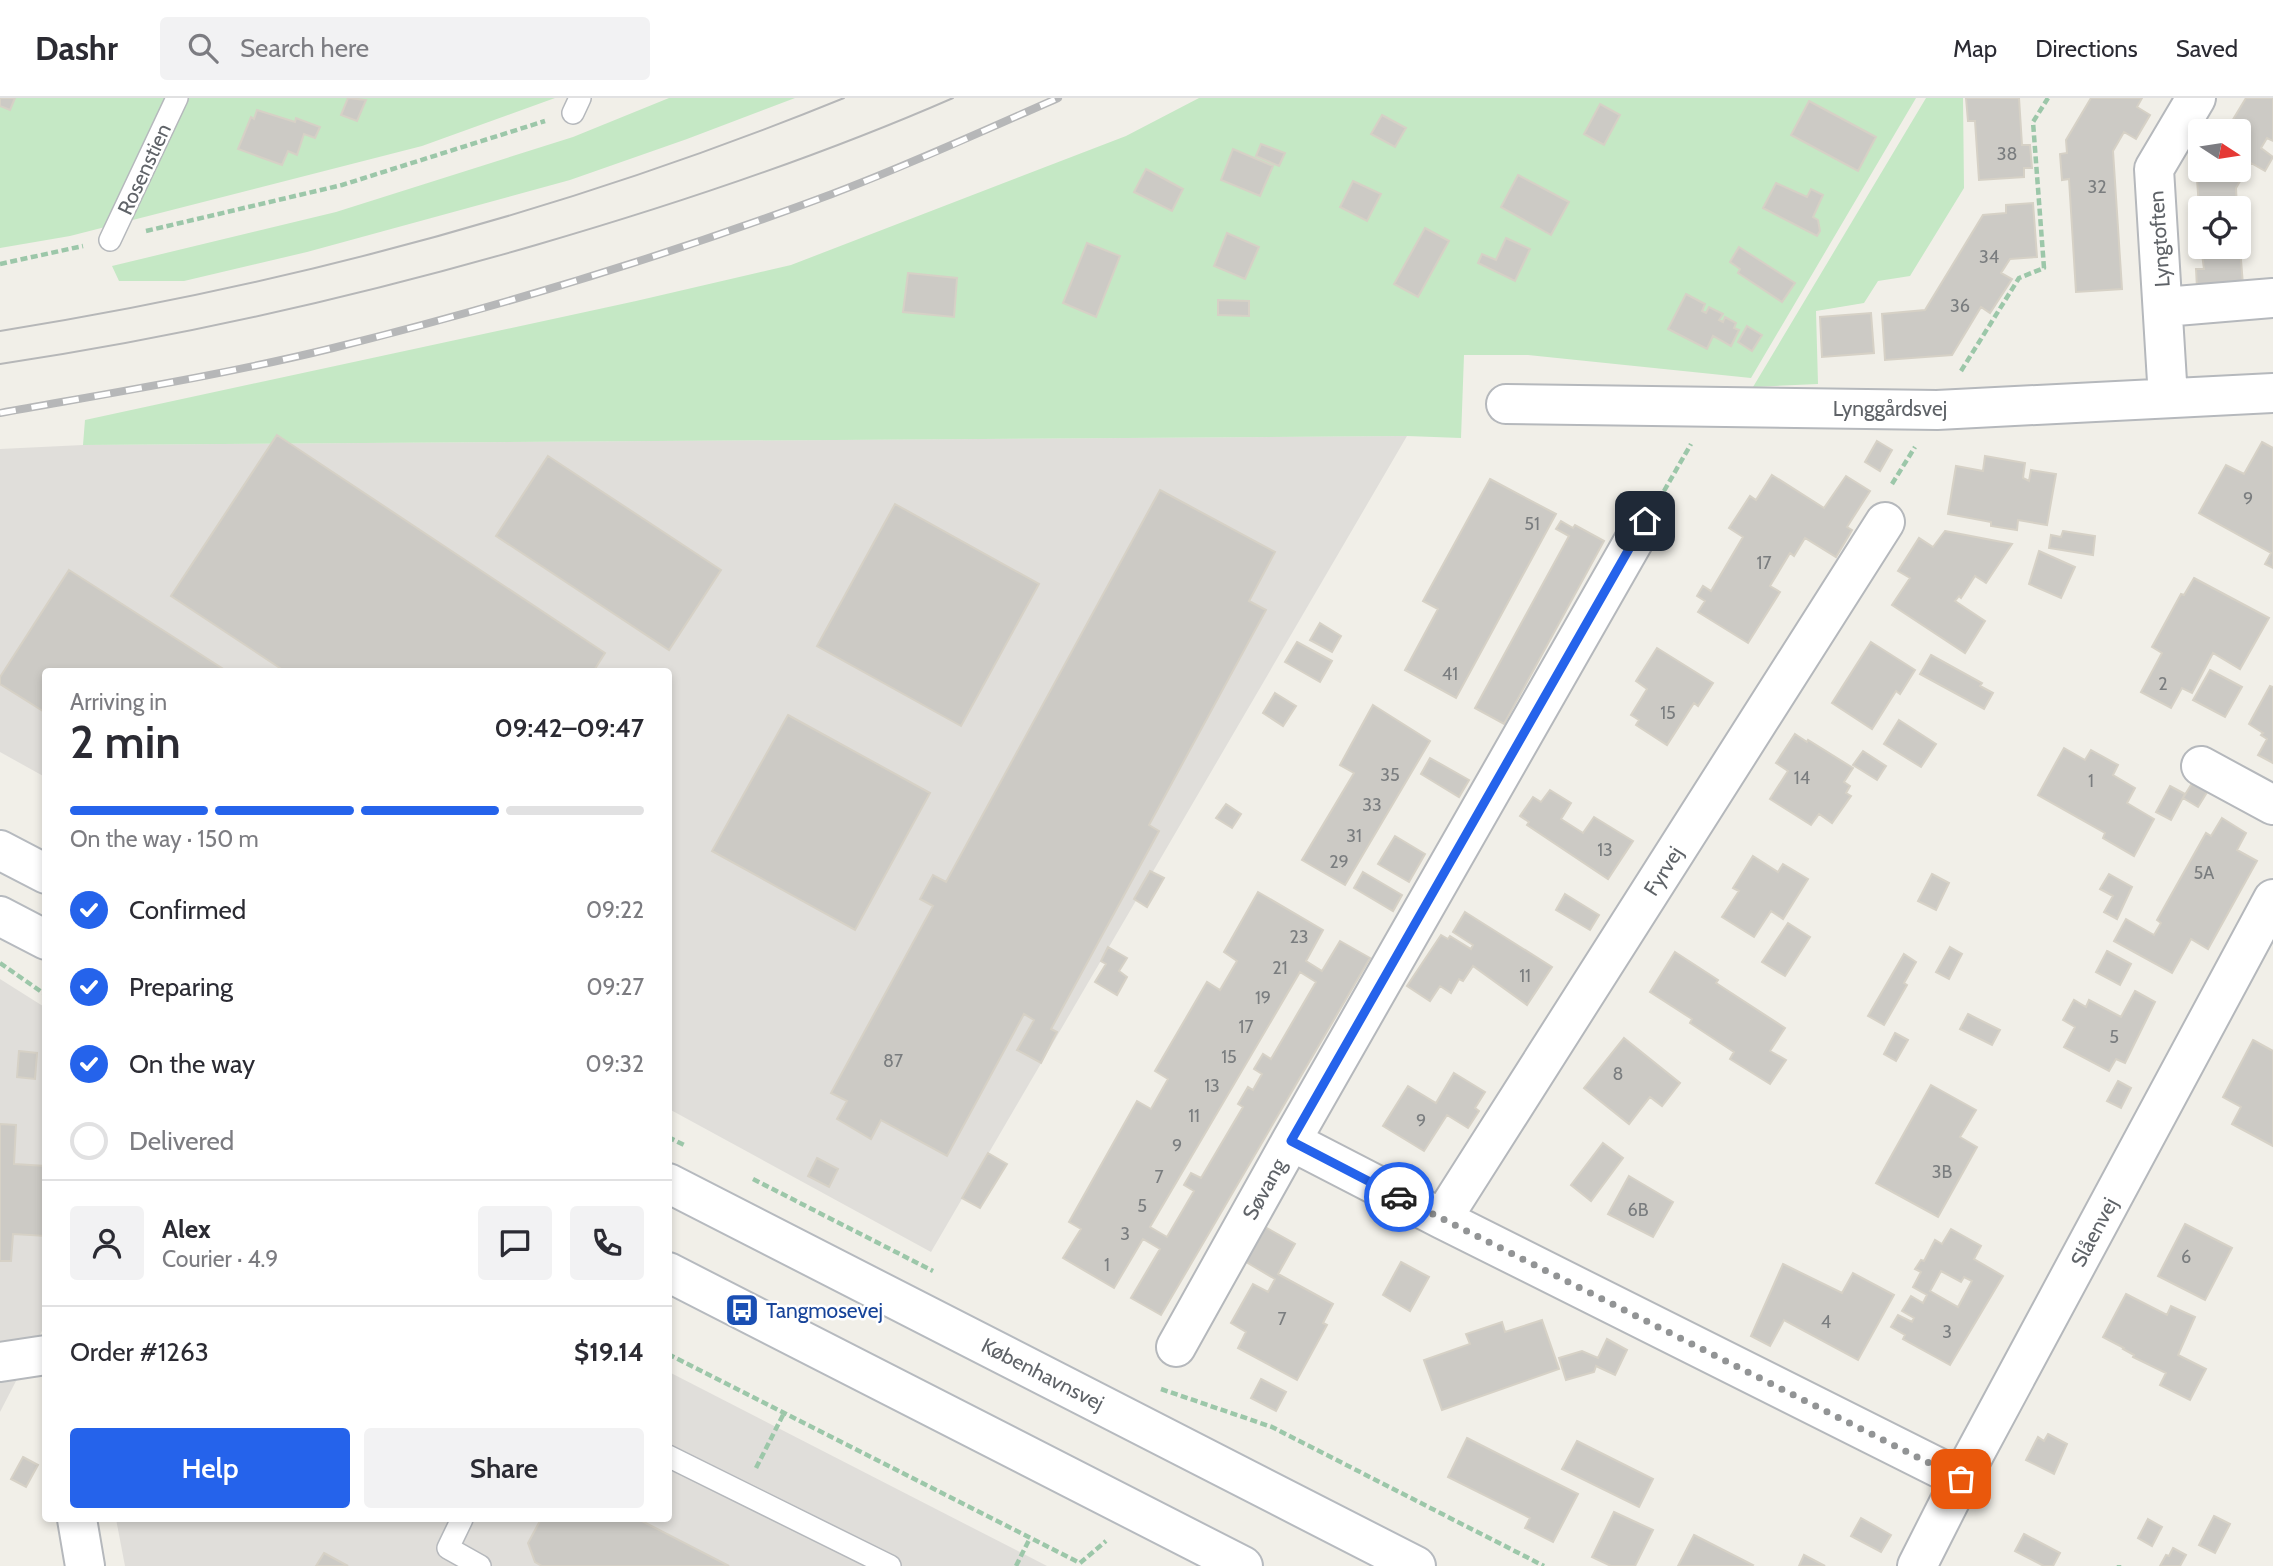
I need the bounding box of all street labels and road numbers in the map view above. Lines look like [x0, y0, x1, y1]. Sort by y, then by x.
street label: Rosenstien [112, 119, 176, 219]
street label: Lyngtoften [2143, 190, 2175, 288]
street label: Lynggårdsvej [1833, 396, 1947, 422]
street label: Fyrvej [1638, 842, 1689, 901]
street label: Søvang [1237, 1154, 1291, 1224]
street label: Slåenvej [2065, 1193, 2123, 1271]
street label: Københavnsvej [977, 1332, 1108, 1416]

